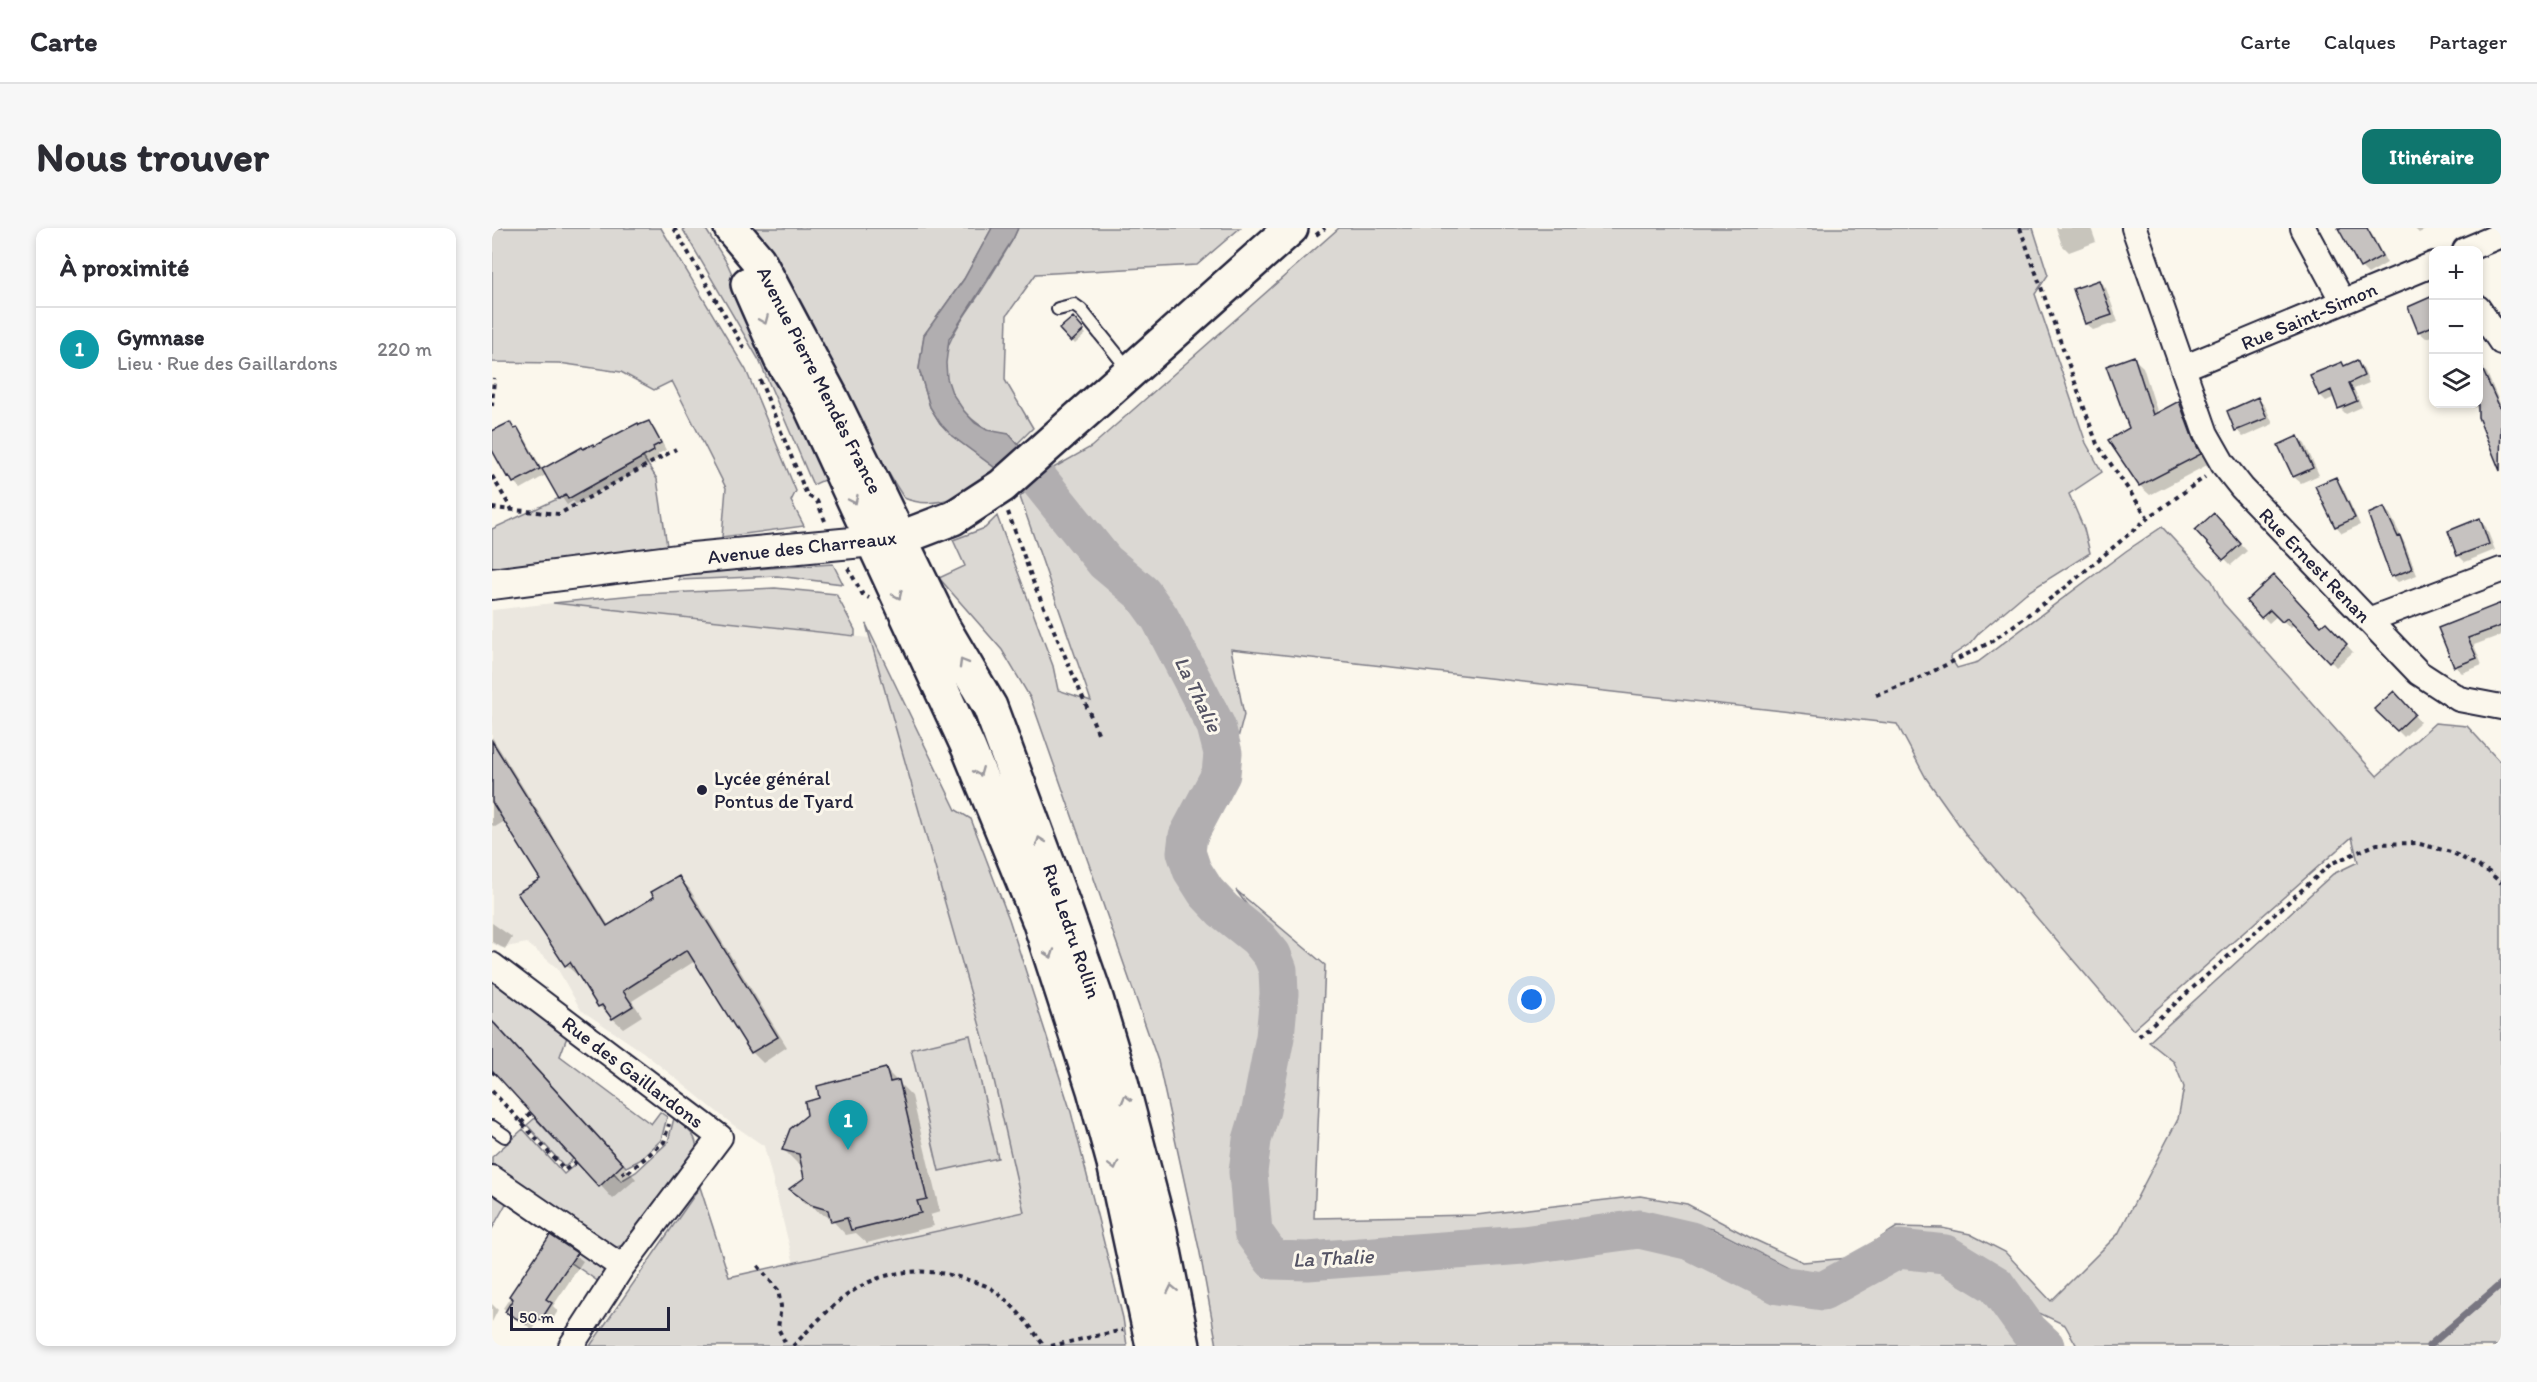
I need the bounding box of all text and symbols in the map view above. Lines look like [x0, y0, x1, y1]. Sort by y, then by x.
text: Carte [30, 24, 97, 58]
text: Carte [2240, 29, 2291, 54]
text: Calques [2324, 29, 2396, 54]
text: Partager [2429, 29, 2507, 54]
button: Itinéraire [2362, 129, 2501, 184]
text: Nous trouver [36, 131, 269, 182]
map controls [2429, 246, 2483, 408]
button: + [2429, 246, 2483, 300]
text: À proximité [60, 251, 189, 283]
street label: Avenue Pierre Mendès France [752, 262, 888, 498]
street label: Rue Saint-Simon [2237, 277, 2381, 355]
button: − [2429, 300, 2483, 354]
one-way arrow [757, 314, 769, 325]
text: Gymnase [117, 324, 204, 351]
text: 1 [75, 337, 84, 361]
text: 220 m [377, 337, 432, 361]
text: Lieu · Rue des Gaillardons [117, 351, 338, 375]
button: layers [2429, 354, 2483, 408]
one-way arrow [847, 493, 859, 504]
street label: Rue Ernest Renan [2254, 502, 2376, 628]
street label: Avenue des Charreaux [706, 525, 898, 569]
one-way arrow [890, 588, 902, 599]
water label: La Thalie [1169, 652, 1228, 737]
one-way arrow [959, 659, 970, 669]
place label: Lycée général Pontus de Tyard [714, 766, 853, 813]
one-way arrow [972, 766, 984, 777]
marker: Lycée général Pontus de Tyard [695, 783, 709, 797]
one-way arrow [1034, 837, 1047, 847]
street label: Rue Ledru Rollin [1038, 861, 1106, 1002]
one-way arrow [1043, 948, 1055, 959]
your location [1517, 985, 1546, 1014]
street label: Rue des Gaillardons [557, 1011, 709, 1133]
one-way arrow [1121, 1094, 1133, 1105]
pin: 1 [828, 1100, 868, 1150]
one-way arrow [1107, 1160, 1120, 1170]
water label: La Thalie [1292, 1243, 1375, 1272]
one-way arrow [1166, 1284, 1179, 1294]
scale bar [510, 1304, 670, 1332]
text: 50 m [519, 1308, 554, 1327]

